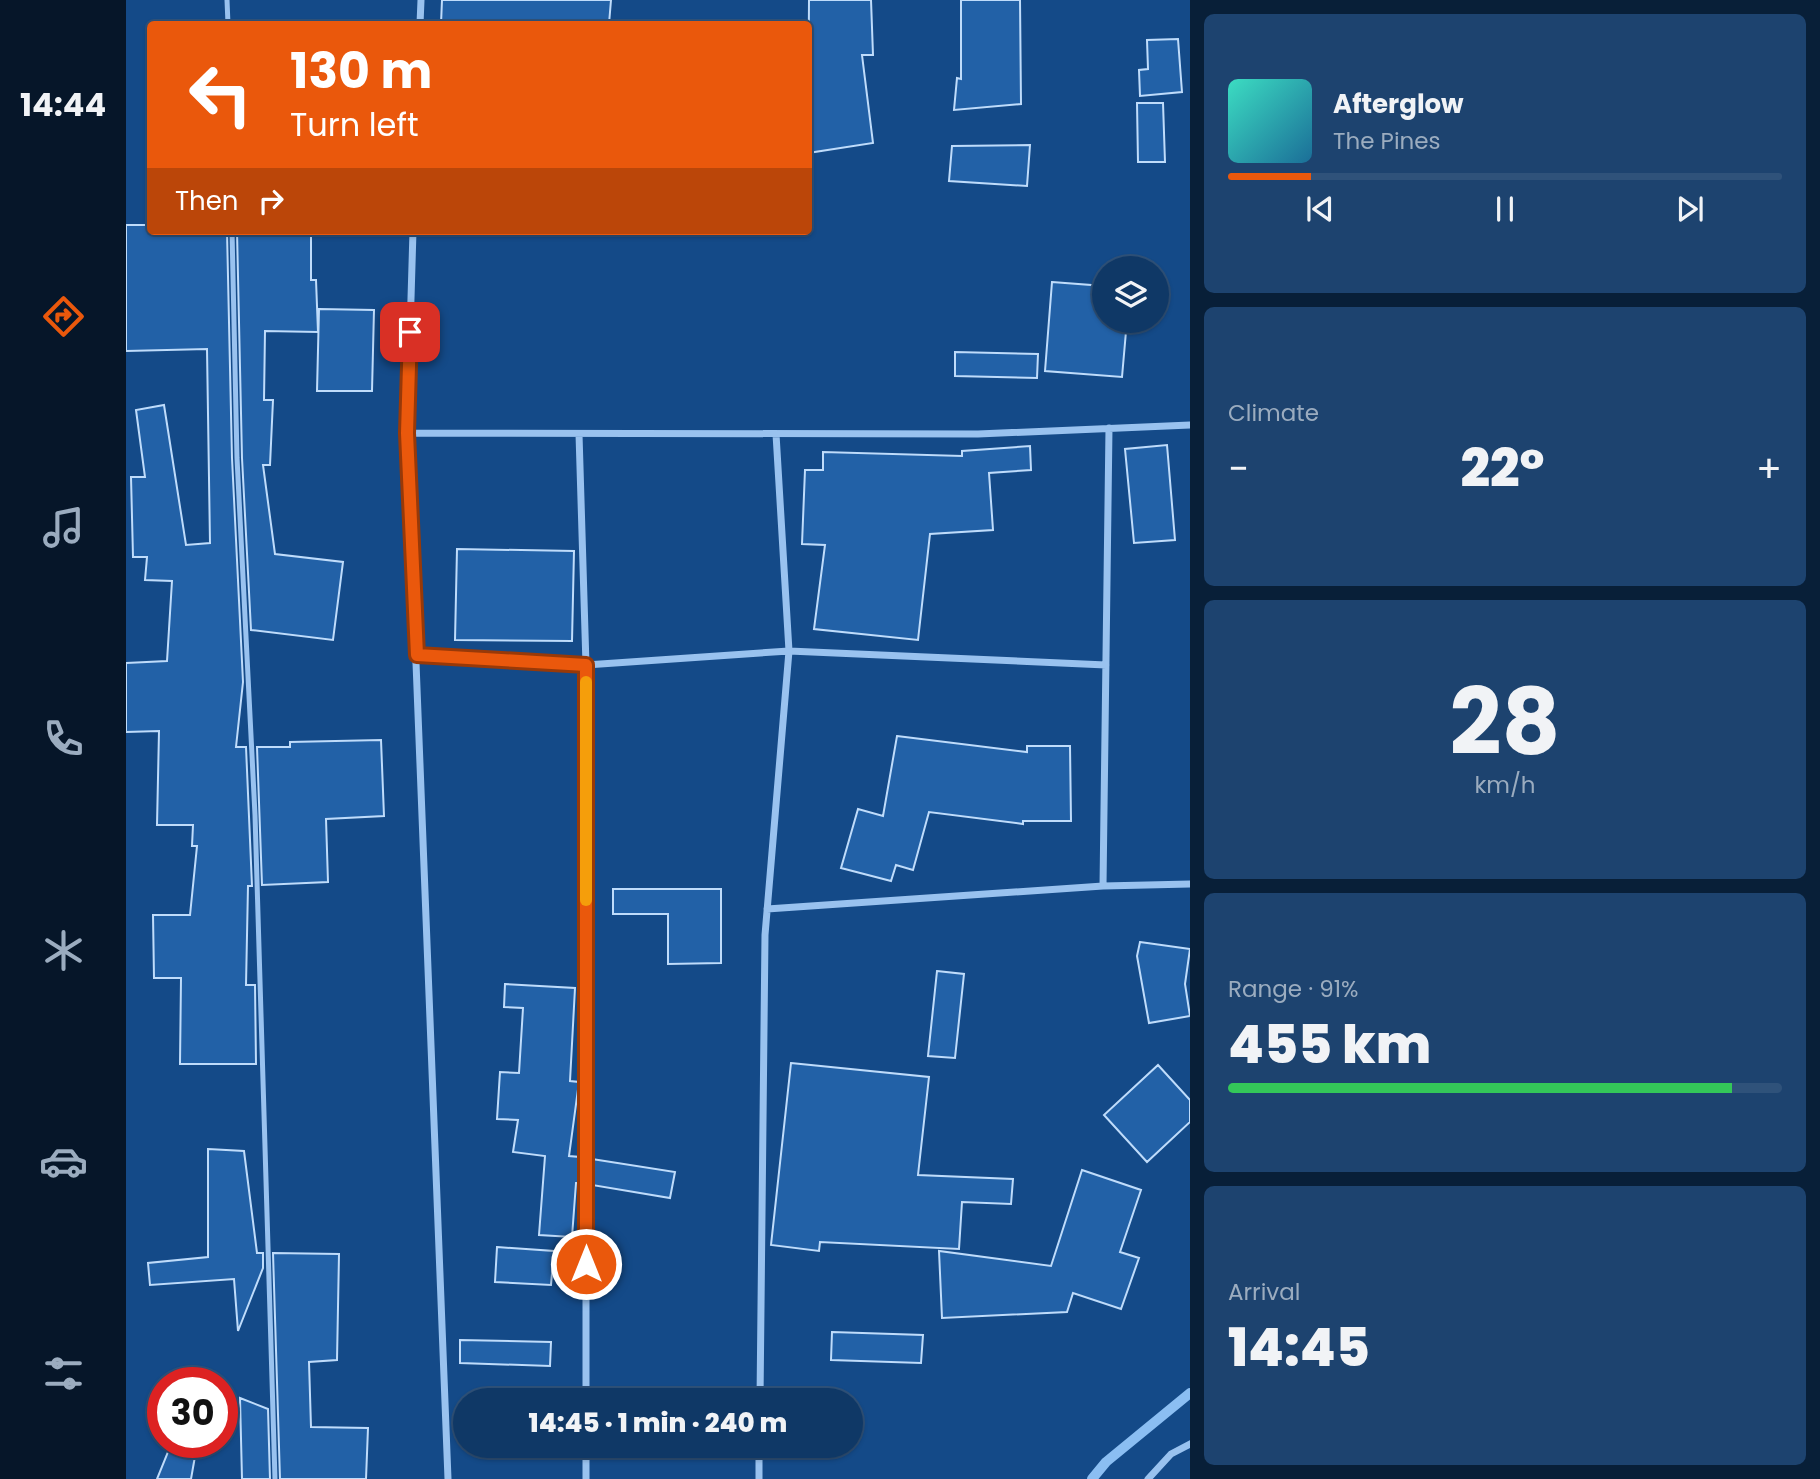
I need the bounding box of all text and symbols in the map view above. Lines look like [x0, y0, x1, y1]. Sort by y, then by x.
text: 130 m [290, 37, 432, 105]
icon: left [175, 49, 266, 140]
text: 14:44 [20, 82, 106, 127]
text: Afterglow [1333, 86, 1464, 122]
text: Turn left [290, 102, 419, 147]
text: The Pines [1333, 125, 1441, 157]
icon: right [252, 182, 290, 220]
text: Then [175, 183, 238, 219]
icon: previous [1301, 190, 1339, 228]
icon: pause [1486, 190, 1524, 228]
icon: next [1671, 190, 1709, 228]
map controls [1092, 256, 1169, 333]
button: layers [1092, 256, 1169, 333]
icon: directions [39, 292, 88, 341]
pin [380, 302, 440, 362]
icon: arrive [391, 313, 429, 351]
text: Climate [1228, 397, 1319, 429]
text: 22° [1460, 432, 1545, 505]
text: − [1228, 442, 1249, 495]
text: + [1756, 442, 1782, 495]
icon: music [39, 503, 88, 552]
text: 28 [1450, 658, 1560, 786]
icon: phone [39, 714, 88, 763]
text: km/h [1474, 769, 1536, 801]
icon: climate [39, 926, 88, 975]
text: Range · 91% [1228, 973, 1359, 1005]
text: 455 km [1228, 1008, 1431, 1081]
icon: car [39, 1137, 88, 1186]
position arrow [549, 1227, 623, 1301]
text: Arrival [1228, 1276, 1300, 1308]
text: 14:45 [1228, 1311, 1370, 1384]
icon: filters [39, 1349, 88, 1398]
speed limit sign: 30 [147, 1367, 238, 1458]
text: 14:45 · 1 min · 240 m [529, 1405, 787, 1441]

